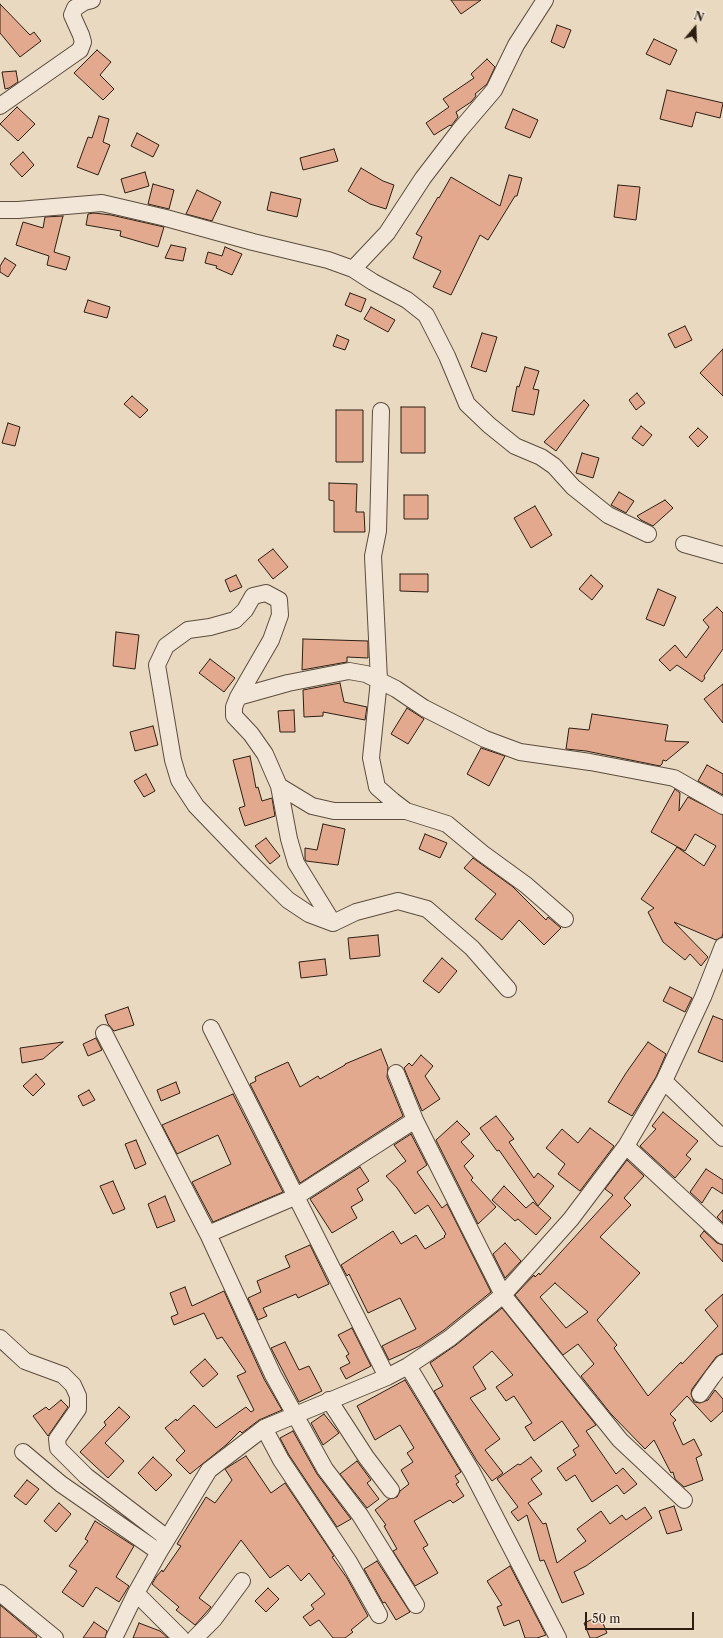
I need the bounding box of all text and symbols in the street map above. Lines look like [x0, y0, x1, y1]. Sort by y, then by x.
north arrow [675, 8, 715, 48]
text: N [692, 8, 706, 25]
scale bar [587, 1604, 696, 1630]
text: 50 m [592, 1611, 621, 1626]

